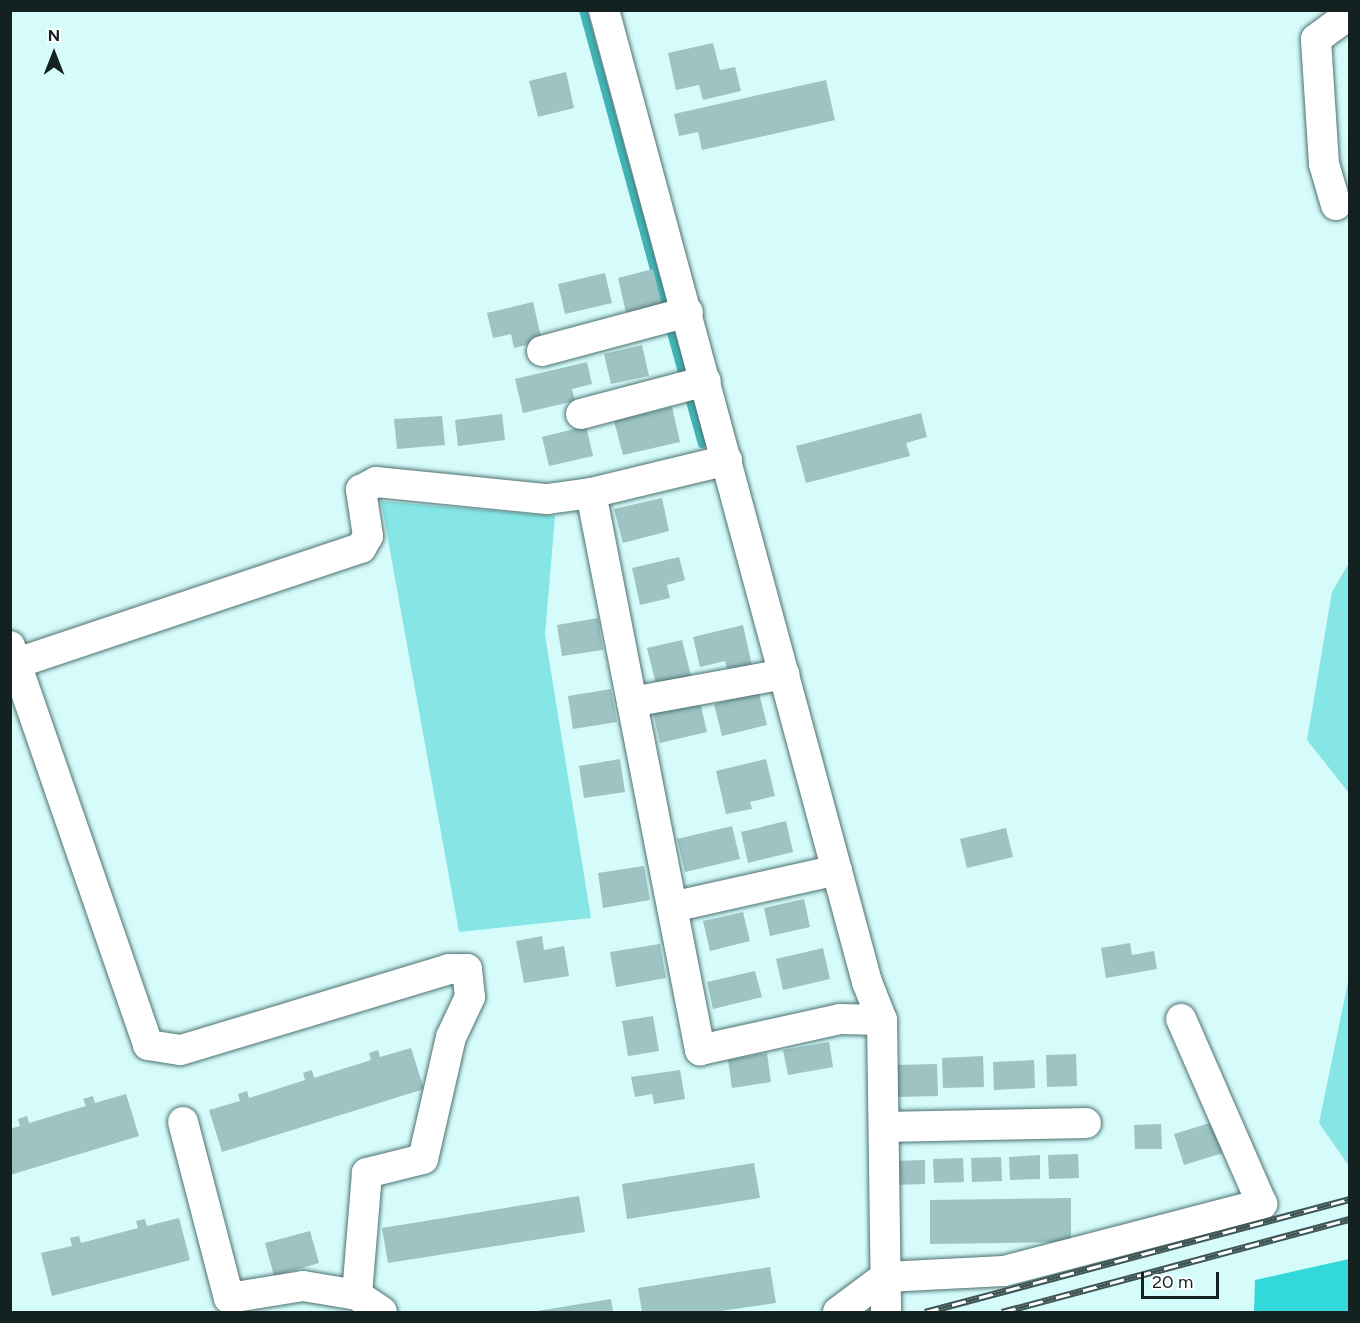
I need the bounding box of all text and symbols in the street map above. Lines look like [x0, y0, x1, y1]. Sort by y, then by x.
north arrow [24, 24, 84, 84]
text: N [48, 26, 60, 45]
scale bar [1144, 1260, 1222, 1298]
text: 20 m [1152, 1271, 1193, 1293]

